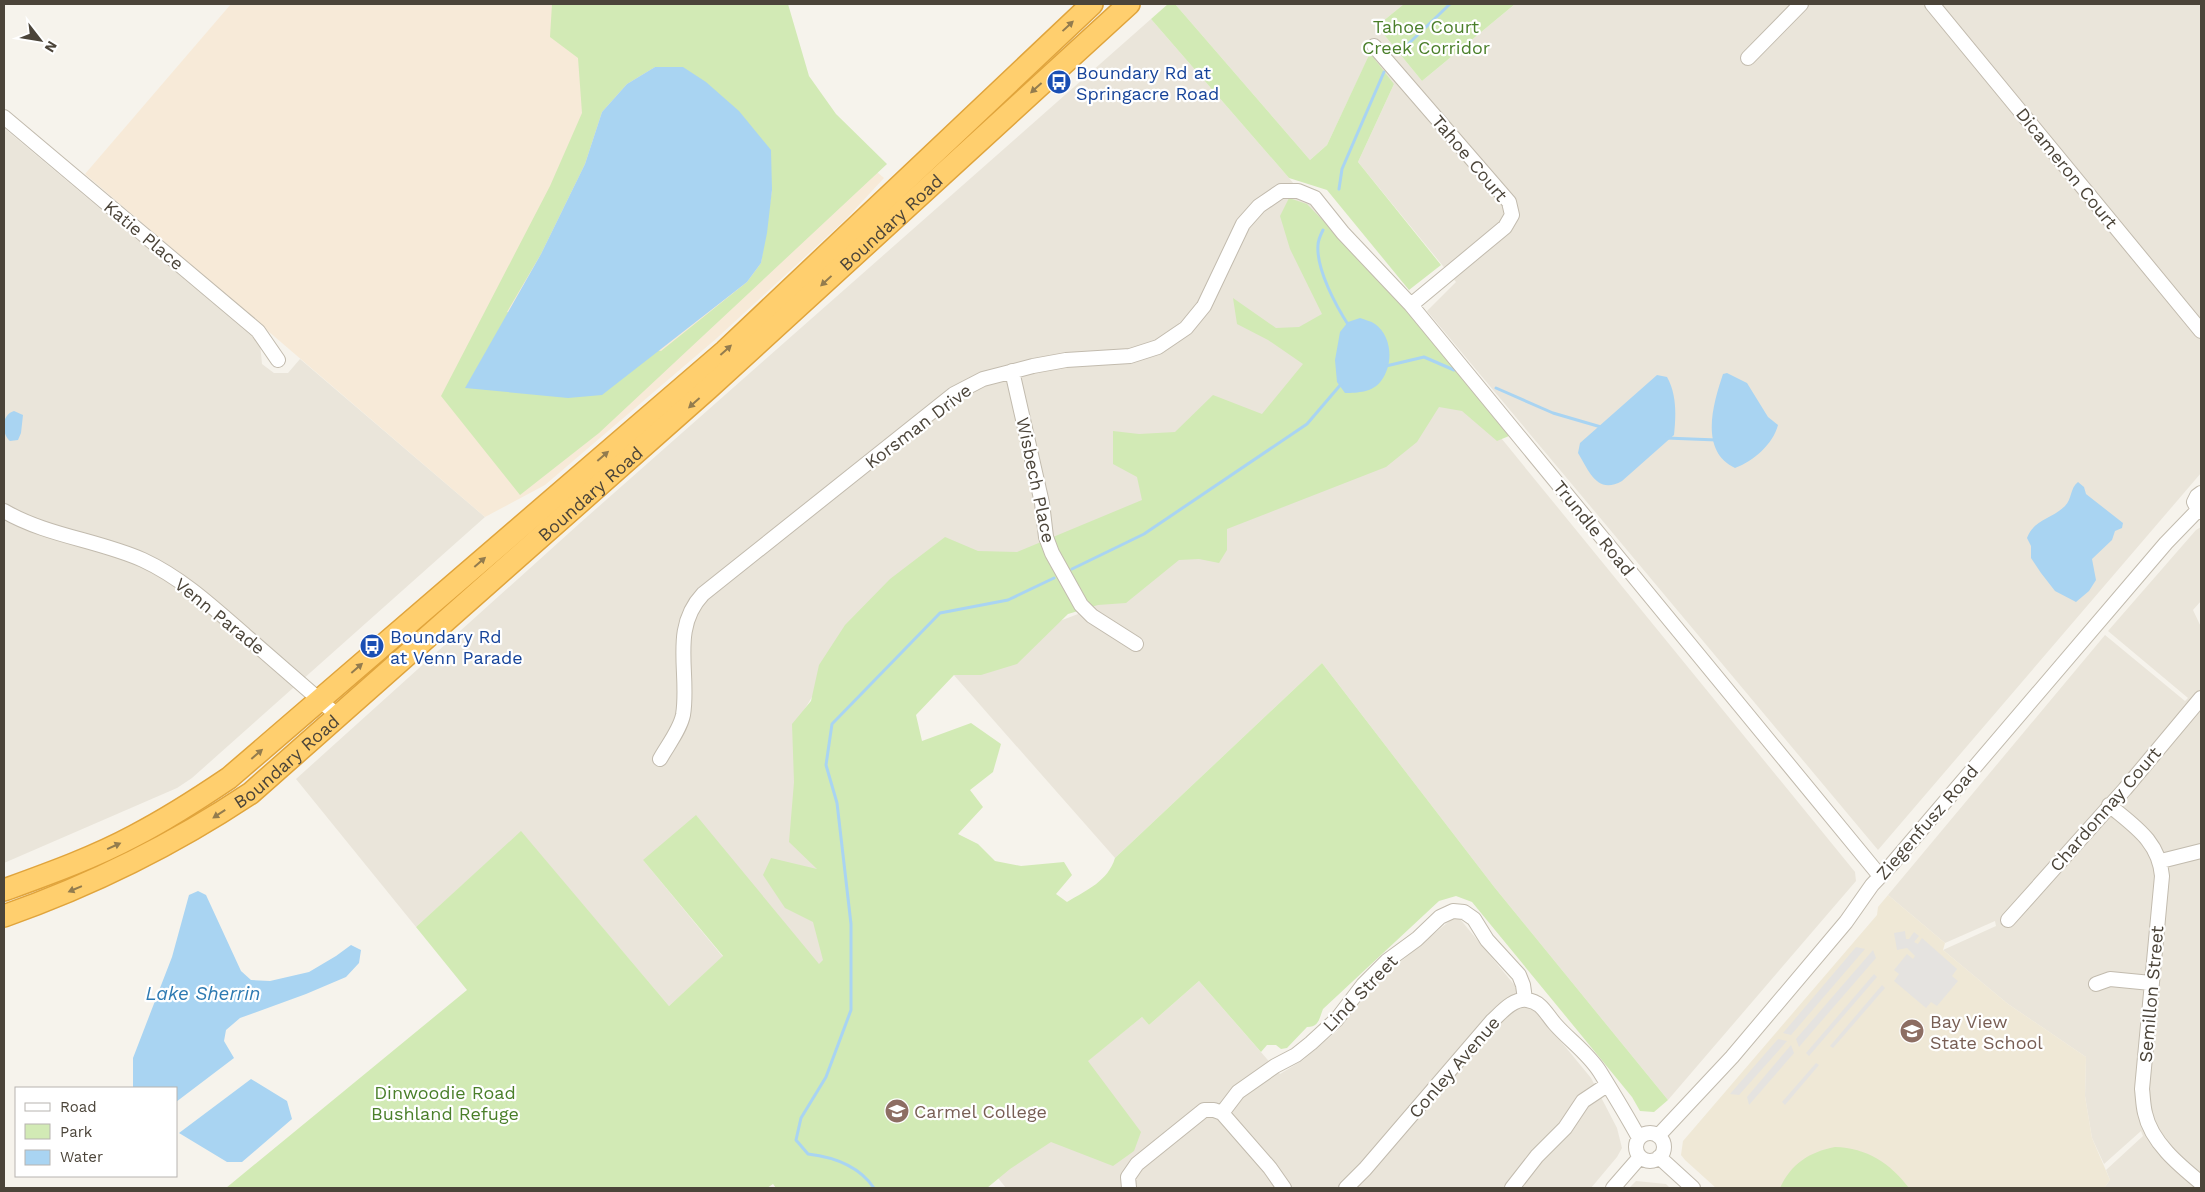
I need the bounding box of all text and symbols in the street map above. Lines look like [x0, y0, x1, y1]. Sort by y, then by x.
north arrow [15, 15, 65, 65]
park label: Tahoe Court Creek Corridor [1362, 16, 1490, 58]
one-way arrow [1062, 20, 1074, 32]
text: N [42, 38, 61, 55]
place label: Boundary Rd at Springacre Road [1076, 62, 1219, 104]
bus stop icon: Boundary Rd at Springacre Road [1046, 69, 1072, 95]
one-way arrow [1031, 82, 1043, 94]
street label: Dicameron Court [2012, 103, 2122, 233]
street label: Tahoe Court [1428, 111, 1513, 206]
street label: Boundary Road [834, 170, 947, 275]
street label: Katie Place [100, 196, 188, 274]
one-way arrow [821, 275, 833, 287]
one-way arrow [719, 344, 731, 356]
street label: Korsman Drive [861, 379, 975, 473]
one-way arrow [687, 397, 700, 408]
street label: Wisbech Place [1012, 415, 1060, 545]
street label: Boundary Road [533, 442, 647, 545]
one-way arrow [596, 451, 609, 462]
street label: Trundle Road [1549, 476, 1639, 580]
one-way arrow [473, 557, 486, 568]
street label: Venn Parade [171, 573, 269, 659]
place label: Boundary Rd at Venn Parade [390, 626, 523, 668]
bus stop icon: Boundary Rd at Venn Parade [359, 633, 385, 659]
one-way arrow [350, 663, 363, 674]
street label: Boundary Road [229, 710, 343, 812]
street label: Chardonnay Court [2045, 742, 2165, 876]
one-way arrow [250, 749, 263, 760]
street label: Ziegenfusz Road [1872, 760, 1982, 884]
one-way arrow [213, 809, 226, 819]
one-way arrow [107, 841, 121, 849]
one-way arrow [68, 885, 82, 893]
street label: Semillon Street [2135, 924, 2167, 1063]
street label: Lind Street [1318, 950, 1402, 1036]
water label: Lake Sherrin [146, 982, 261, 1005]
place label: Bay View State School [1930, 1011, 2043, 1053]
street label: Conley Avenue [1404, 1012, 1504, 1122]
school or university icon: Bay View State School [1899, 1018, 1925, 1044]
park label: Dinwoodie Road Bushland Refuge [371, 1082, 519, 1124]
legend [15, 1087, 178, 1177]
text: Road [60, 1098, 97, 1116]
school or university icon: Carmel College [884, 1098, 910, 1124]
place label: Carmel College [914, 1101, 1047, 1122]
text: Park [60, 1123, 93, 1141]
text: Water [60, 1148, 103, 1166]

